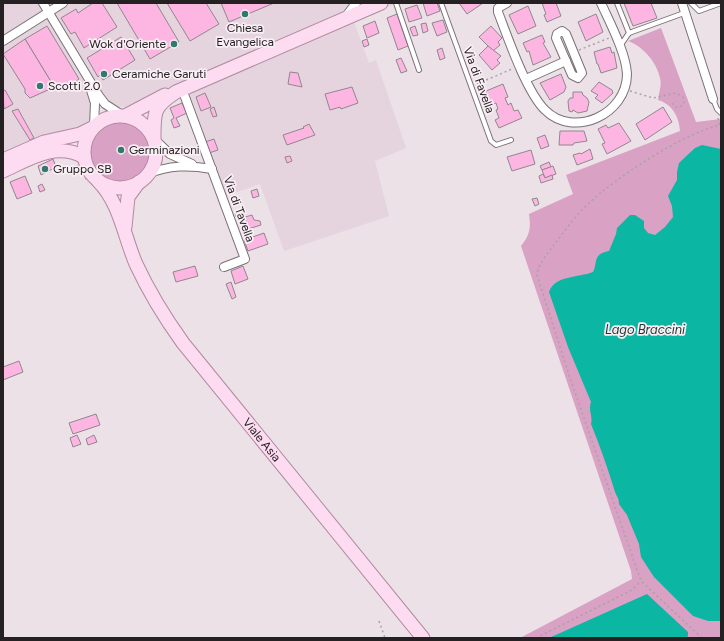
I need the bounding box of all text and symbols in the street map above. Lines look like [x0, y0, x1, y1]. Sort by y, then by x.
marker: Chiesa Evangelica [240, 9, 250, 19]
place label: Chiesa Evangelica [216, 21, 274, 49]
place label: Wok d'Oriente [89, 37, 166, 51]
marker: Wok d'Oriente [169, 39, 179, 49]
street label: Via di Favella [461, 45, 497, 115]
place label: Ceramiche Garuti [112, 67, 206, 81]
marker: Ceramiche Garuti [99, 69, 109, 79]
place label: Scotti 2.0 [48, 79, 101, 93]
marker: Scotti 2.0 [35, 81, 45, 91]
place label: Germinazioni [129, 143, 200, 157]
marker: Germinazioni [116, 145, 126, 155]
place label: Gruppo SB [53, 162, 112, 176]
marker: Gruppo SB [40, 164, 50, 174]
street label: Via di Tavella [221, 174, 257, 244]
water label: Lago Braccini [605, 322, 686, 337]
street label: Viale Asia [240, 415, 284, 464]

